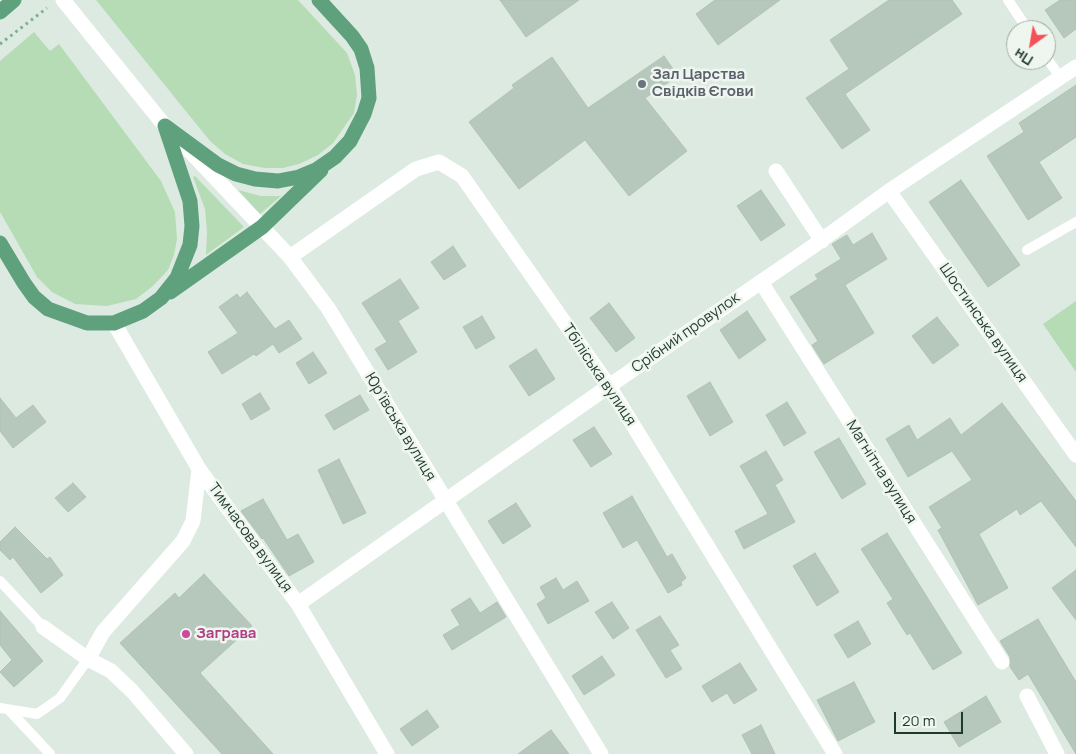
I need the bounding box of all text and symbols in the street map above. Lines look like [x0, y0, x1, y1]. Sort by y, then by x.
north arrow [1006, 20, 1056, 70]
text: Пн [1010, 44, 1036, 70]
place label: Зал Царства Свідків Єгови [652, 66, 754, 101]
marker: Зал Царства Свідків Єгови [636, 78, 648, 90]
street label: Шостинська вулиця [935, 260, 1031, 386]
street label: Срібний провулок [629, 289, 743, 377]
street label: Тбіліська вулиця [558, 321, 640, 429]
street label: Юрʼївська вулиця [361, 370, 439, 484]
street label: Магнітна вулиця [842, 417, 920, 527]
street label: Тимчасова вулиця [204, 480, 296, 596]
place label: Заграва [196, 625, 256, 643]
marker: Заграва [180, 628, 192, 640]
scale bar [896, 702, 965, 734]
text: 20 m [902, 710, 935, 731]

